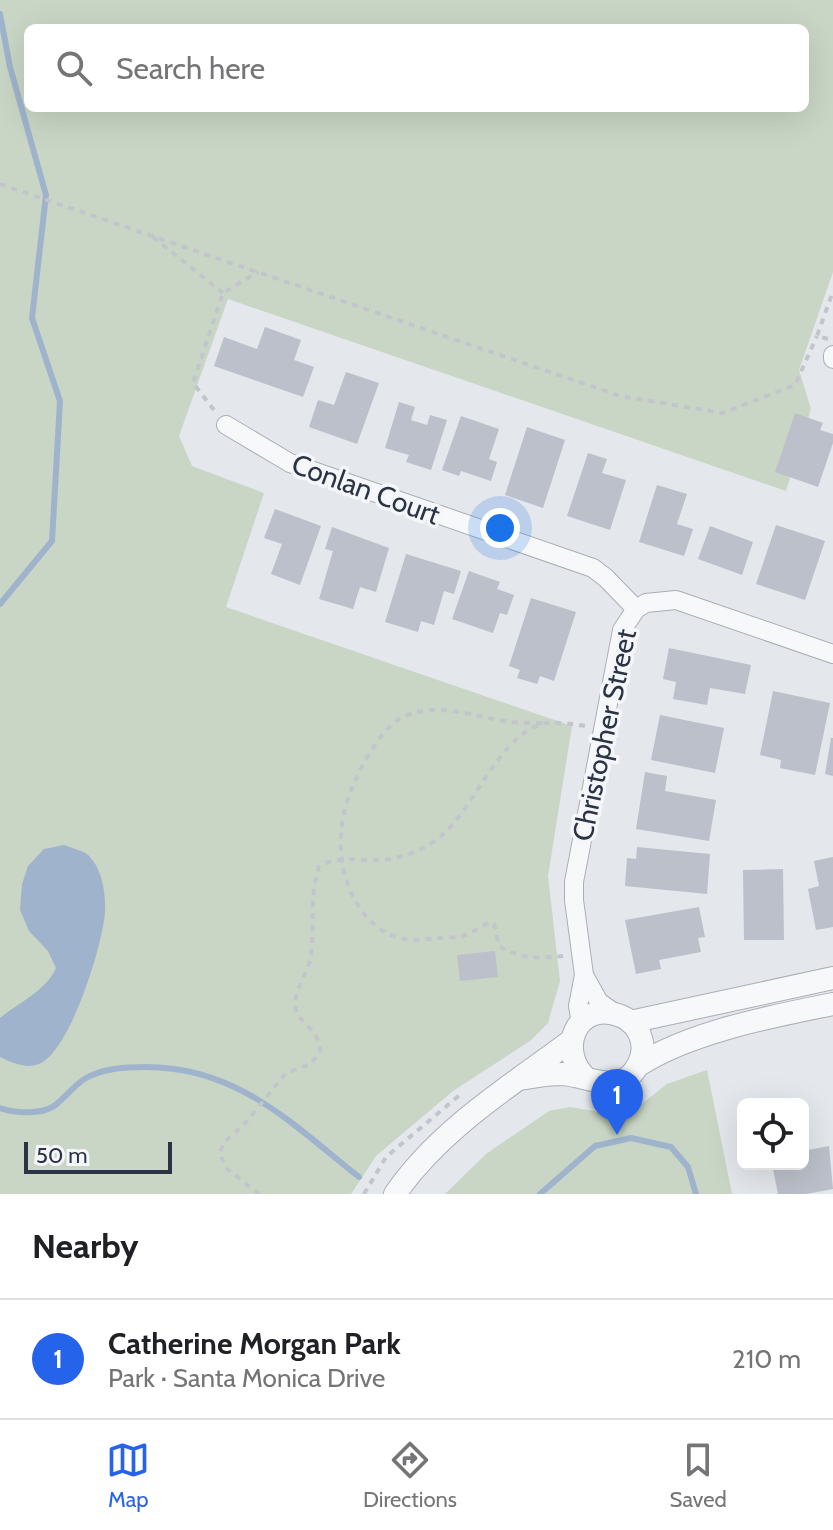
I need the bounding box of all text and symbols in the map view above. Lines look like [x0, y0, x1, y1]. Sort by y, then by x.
search box [24, 24, 809, 112]
icon: search [52, 46, 96, 90]
text: Search here [116, 50, 265, 87]
street label: Conlan Court [287, 446, 445, 532]
your location [480, 508, 520, 548]
street label: Christopher Street [565, 626, 643, 844]
pin: 1 [591, 1069, 643, 1135]
map controls [737, 1098, 809, 1170]
button: locate [737, 1098, 809, 1170]
scale bar [24, 1138, 172, 1174]
text: 50 m [36, 1142, 88, 1169]
text: Nearby [32, 1225, 139, 1267]
text: Catherine Morgan Park [108, 1325, 401, 1362]
text: 1 [53, 1343, 63, 1375]
text: 210 m [732, 1343, 801, 1375]
text: Park · Santa Monica Drive [108, 1362, 385, 1394]
tab: Map [106, 1438, 150, 1513]
tab: Directions [363, 1438, 457, 1513]
tab: Saved [670, 1438, 727, 1513]

